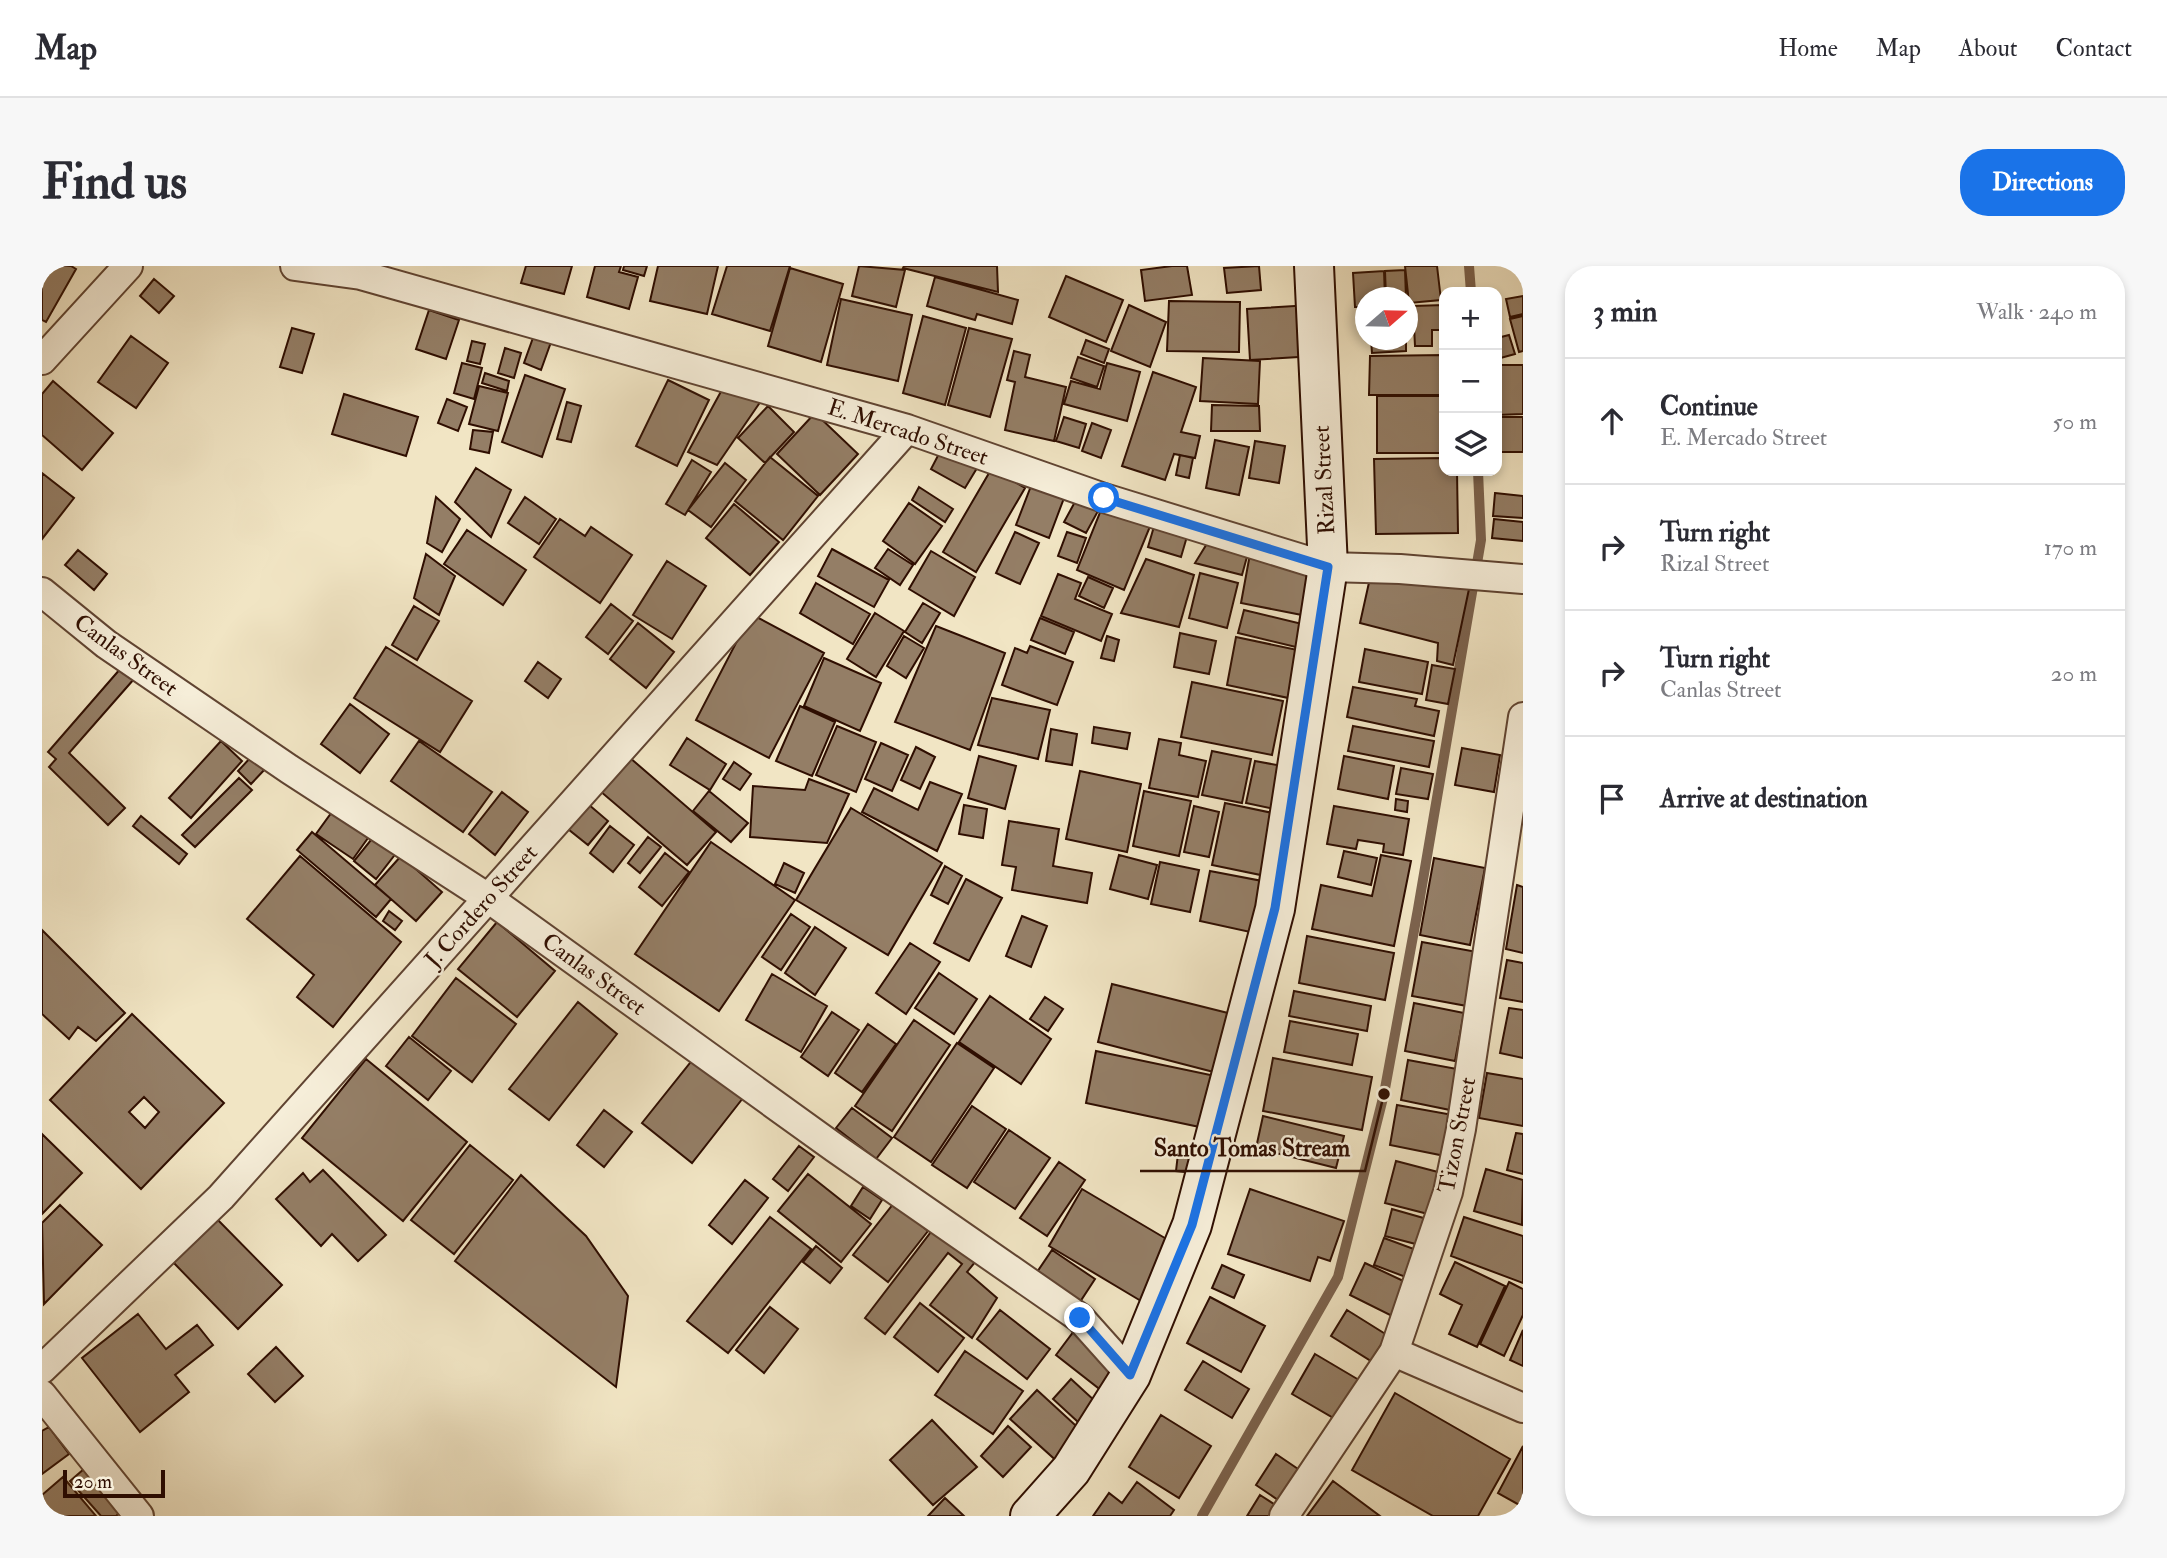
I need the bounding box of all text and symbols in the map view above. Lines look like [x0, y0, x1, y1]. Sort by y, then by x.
text: Map [35, 28, 97, 69]
text: Home [1778, 33, 1838, 64]
text: Map [1876, 33, 1921, 64]
text: About [1959, 33, 2018, 64]
text: Contact [2056, 33, 2132, 64]
button: Directions [1960, 149, 2125, 216]
text: Find us [42, 152, 187, 213]
north arrow [1355, 287, 1418, 350]
map controls [1439, 287, 1502, 476]
button: + [1439, 287, 1502, 350]
text: 3 min [1593, 293, 1658, 330]
text: Walk · 240 m [1977, 297, 2097, 326]
button: − [1439, 350, 1502, 413]
text: Continue [1660, 391, 1758, 423]
street label: E. Mercado Street [824, 392, 992, 472]
icon: ahead [1593, 402, 1631, 440]
text: 50 m [2053, 407, 2097, 436]
button: layers [1439, 413, 1502, 476]
text: E. Mercado Street [1660, 423, 1827, 452]
street label: Rizal Street [1307, 425, 1341, 535]
route start [1088, 482, 1119, 513]
text: Turn right [1660, 517, 1770, 549]
icon: right [1593, 528, 1631, 566]
text: 170 m [2044, 533, 2097, 562]
text: Rizal Street [1660, 549, 1769, 578]
street label: Canlas Street [68, 608, 184, 702]
text: Turn right [1660, 643, 1770, 675]
icon: right [1593, 654, 1631, 692]
text: 20 m [2051, 659, 2097, 688]
text: Canlas Street [1660, 675, 1782, 704]
icon: arrive [1593, 780, 1631, 818]
text: Arrive at destination [1660, 783, 1868, 815]
street label: J. Cordero Street [418, 839, 544, 974]
street label: Canlas Street [536, 927, 652, 1021]
street label: Tizon Street [1432, 1075, 1482, 1195]
callout: Santo Tomas Stream [1140, 1126, 1365, 1171]
text: Santo Tomas Stream [1154, 1133, 1351, 1164]
route end [1064, 1302, 1095, 1333]
scale bar [63, 1467, 164, 1499]
text: 20 m [74, 1470, 112, 1494]

